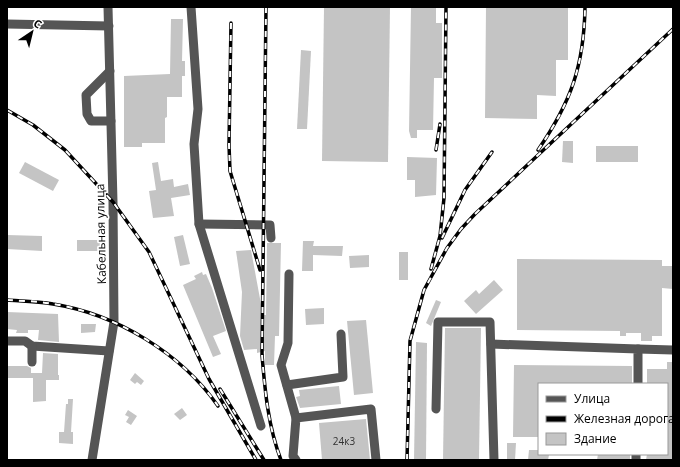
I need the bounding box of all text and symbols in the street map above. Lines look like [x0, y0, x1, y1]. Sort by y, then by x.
north arrow [12, 12, 52, 52]
text: С [31, 15, 45, 32]
street label: Кабельная улица [91, 184, 110, 284]
legend [538, 383, 668, 455]
text: Улица [574, 390, 610, 407]
text: Железная дорога [574, 410, 675, 427]
text: Здание [574, 430, 617, 447]
house number: 24к3 [333, 434, 355, 448]

